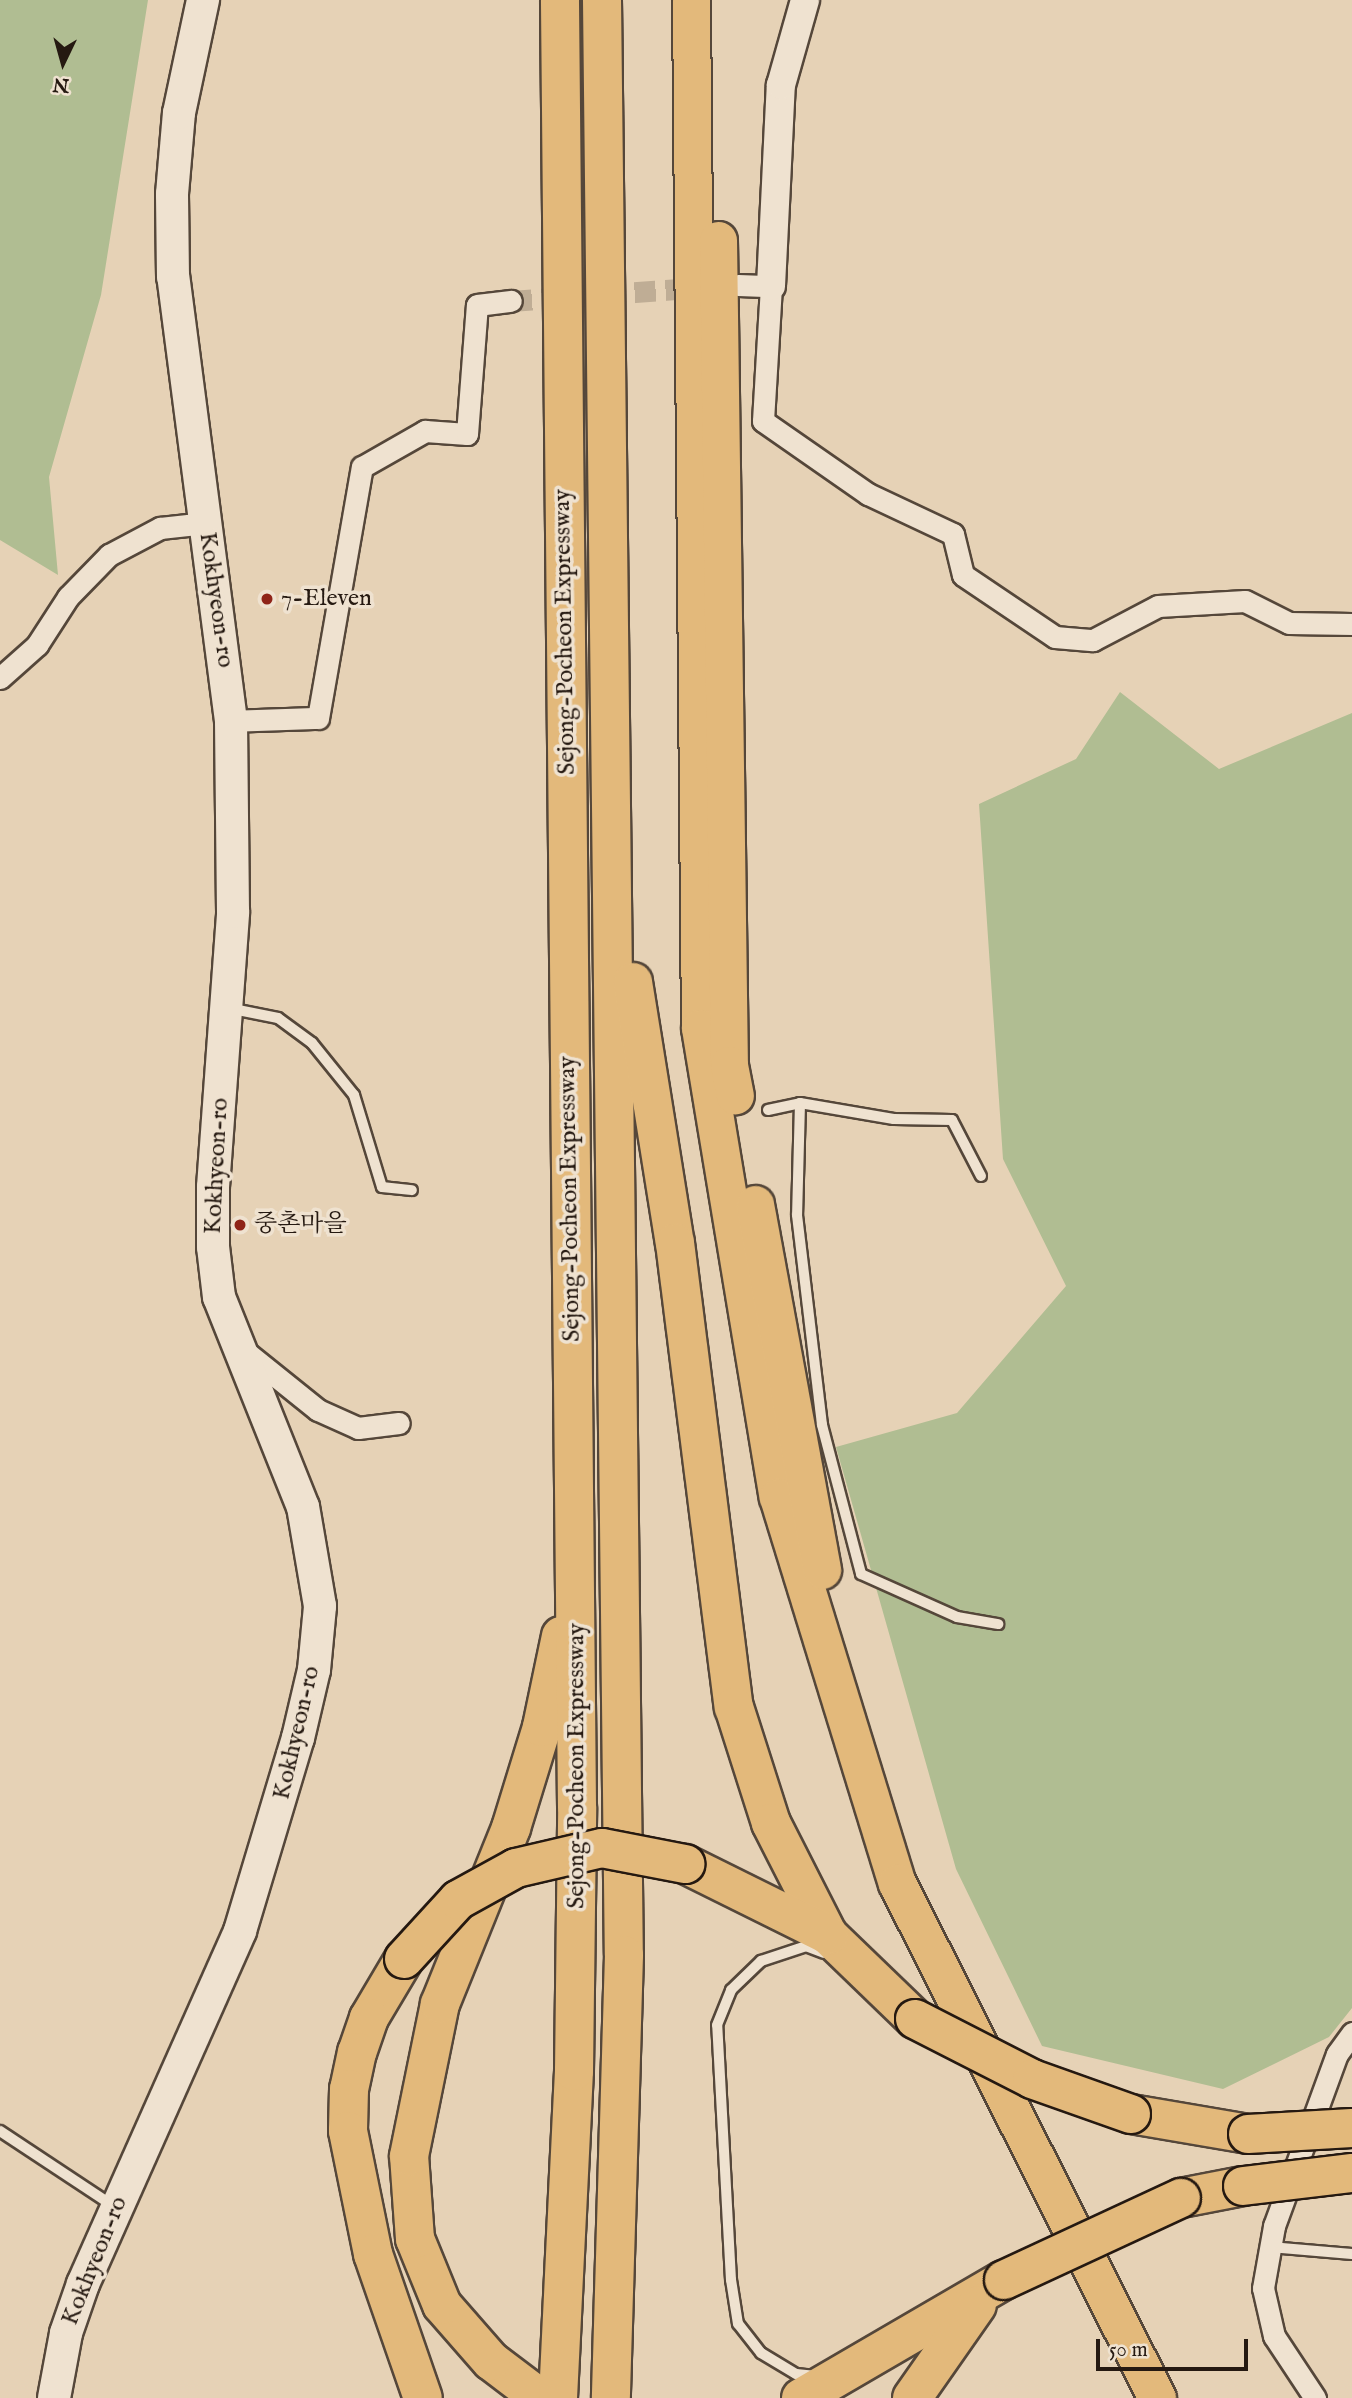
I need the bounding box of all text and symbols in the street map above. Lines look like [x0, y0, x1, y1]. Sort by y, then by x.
north arrow [28, 28, 98, 98]
text: N [52, 71, 70, 97]
street label: Sejong-Pocheon Expressway [548, 489, 582, 775]
street label: Kokhyeon-ro [192, 530, 240, 670]
place label: 7-Eleven [281, 585, 372, 613]
marker: 7-Eleven [259, 591, 275, 607]
street label: Sejong-Pocheon Expressway [553, 1056, 587, 1342]
street label: Kokhyeon-ro [199, 1097, 235, 1235]
place label: 중촌마을 [254, 1211, 347, 1239]
marker: 중촌마을 [232, 1217, 248, 1233]
street label: Sejong-Pocheon Expressway [563, 1623, 591, 1909]
street label: Kokhyeon-ro [268, 1663, 326, 1803]
street label: Kokhyeon-ro [56, 2192, 134, 2330]
scale bar [1100, 2324, 1252, 2368]
text: 50 m [1109, 2337, 1148, 2364]

